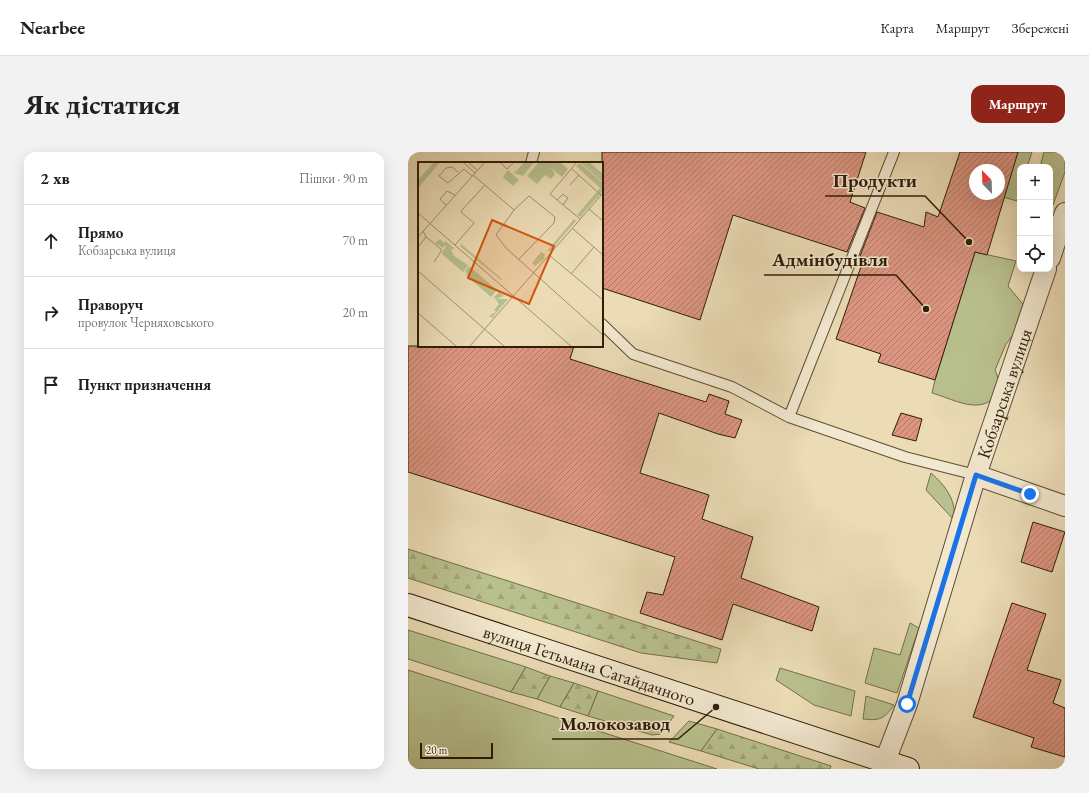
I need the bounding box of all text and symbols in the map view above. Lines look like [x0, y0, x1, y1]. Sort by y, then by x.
text: Nearbee [20, 15, 85, 40]
text: Карта [880, 19, 914, 37]
text: Маршрут [936, 19, 990, 37]
text: Збережені [1012, 19, 1069, 37]
button: Маршрут [971, 85, 1065, 123]
text: Як дістатися [24, 86, 180, 122]
inset map [418, 162, 603, 347]
north arrow [969, 164, 1005, 200]
map controls [1017, 164, 1053, 272]
button: + [1017, 164, 1053, 200]
callout: Продукти [825, 165, 925, 196]
text: 2 хв [40, 167, 70, 189]
text: Продукти [833, 168, 917, 193]
text: Пішки · 90 m [299, 170, 368, 187]
button: − [1017, 200, 1053, 236]
text: Прямо [78, 223, 123, 242]
icon: ahead [40, 230, 62, 252]
text: 70 m [343, 232, 368, 249]
button: locate [1017, 236, 1053, 272]
text: Кобзарська вулиця [78, 242, 176, 259]
callout: Адмінбудівля [764, 244, 896, 275]
text: Адмінбудівля [771, 247, 888, 272]
text: Праворуч [78, 295, 143, 314]
icon: right [40, 302, 62, 324]
text: 20 m [343, 304, 368, 321]
text: провулок Черняховського [78, 314, 214, 331]
street label: Кобзарська вулиця [971, 325, 1036, 461]
icon: arrive [40, 374, 62, 396]
text: Пункт призначення [78, 375, 211, 394]
route end [1021, 485, 1039, 503]
street label: вулиця Гетьмана Сагайдачного [481, 619, 698, 710]
route start [898, 695, 916, 713]
callout: Молокозавод [552, 708, 678, 739]
text: Молокозавод [560, 711, 670, 736]
scale bar [420, 741, 493, 760]
text: 20 m [426, 743, 447, 757]

